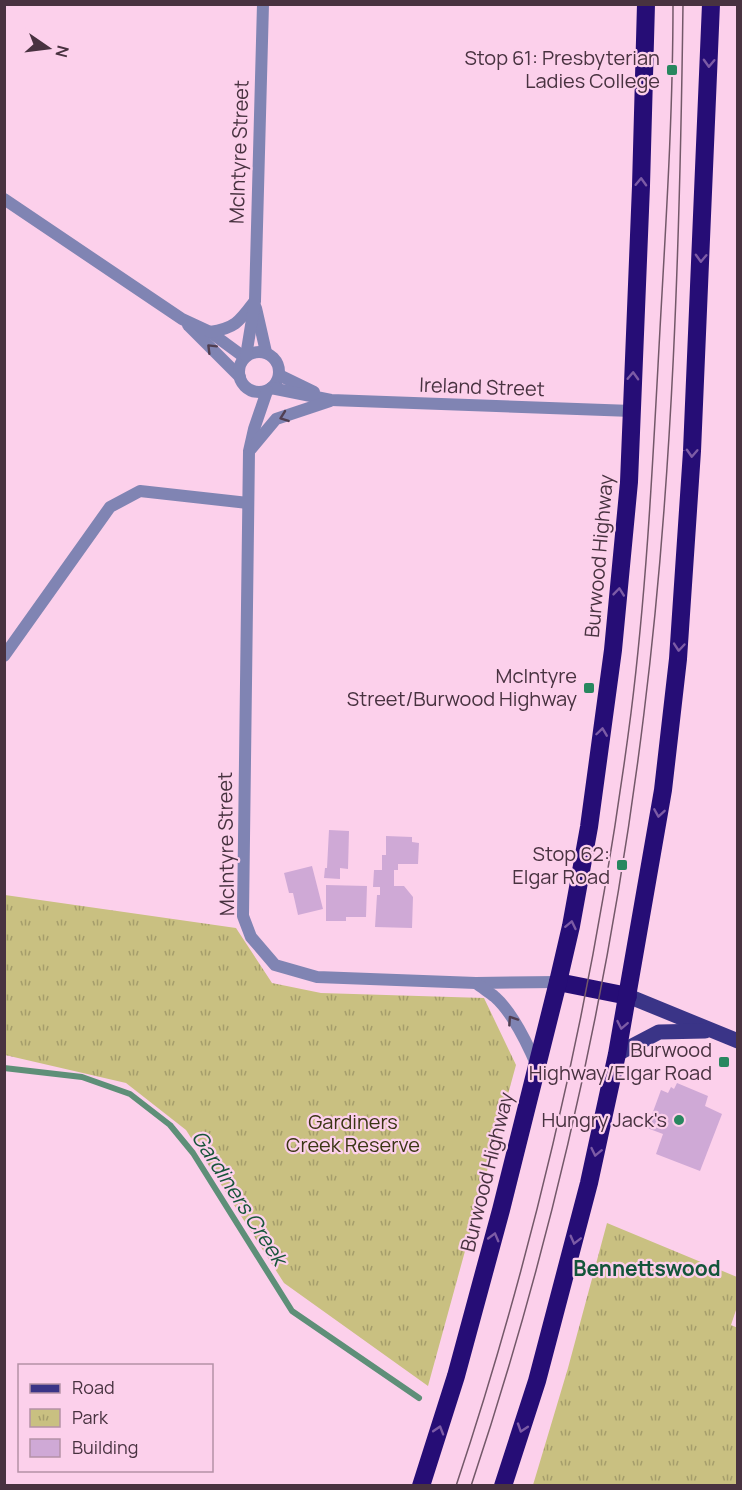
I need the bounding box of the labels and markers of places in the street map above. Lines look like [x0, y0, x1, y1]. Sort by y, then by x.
place label: Stop 61: Presbyterian Ladies College [464, 44, 660, 94]
marker: Stop 61: Presbyterian Ladies College [665, 63, 679, 77]
place label: McIntyre Street/Burwood Highway [347, 662, 577, 712]
marker: McIntyre Street/Burwood Highway [582, 681, 596, 695]
place label: Stop 62: Elgar Road [512, 840, 610, 890]
marker: Stop 62: Elgar Road [615, 858, 629, 872]
place label: Burwood Highway/Elgar Road [529, 1036, 712, 1086]
marker: Burwood Highway/Elgar Road [717, 1055, 731, 1069]
place label: Hungry Jack's [542, 1106, 667, 1133]
marker: Hungry Jack's [672, 1113, 686, 1127]

